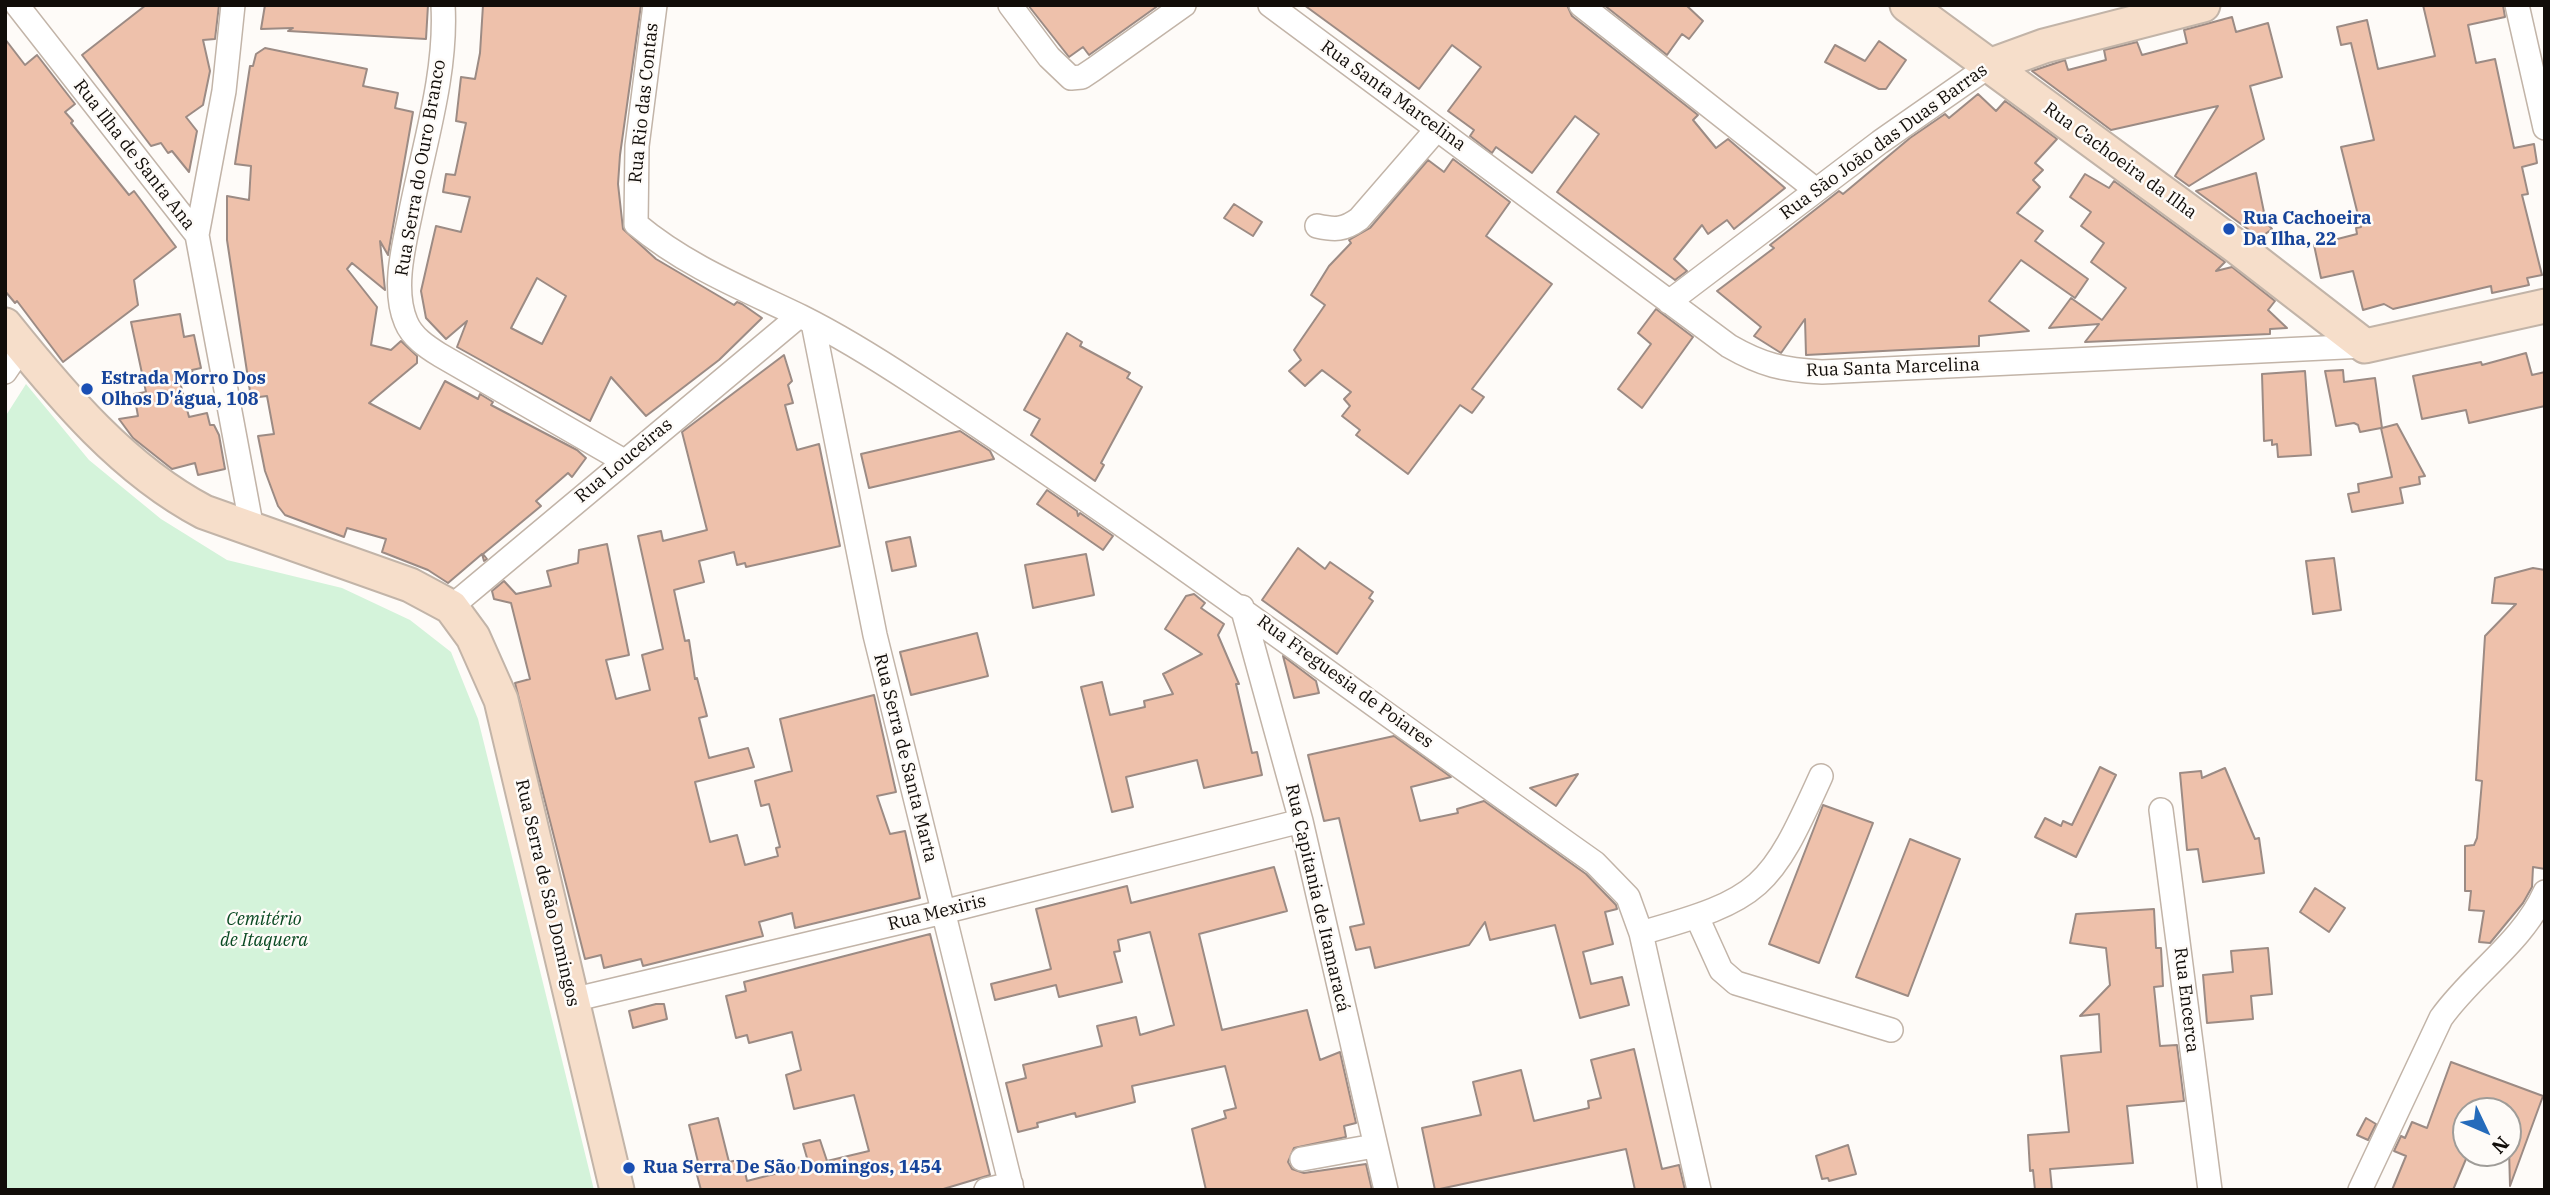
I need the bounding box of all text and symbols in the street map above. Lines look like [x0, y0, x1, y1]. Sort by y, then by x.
street label: Rua Rio das Contas [625, 22, 663, 184]
street label: Rua Santa Marcelina [1316, 36, 1470, 156]
street label: Rua Serra do Ouro Branco [391, 58, 451, 278]
street label: Rua São João das Duas Barras [1776, 59, 1992, 225]
street label: Rua Ilha de Santa Ana [69, 76, 199, 234]
street label: Rua Cachoeira da Ilha [2039, 98, 2201, 224]
place label: Rua Cachoeira Da Ilha, 22 [2243, 208, 2372, 250]
marker: Rua Cachoeira Da Ilha, 22 [2221, 221, 2237, 237]
street label: Rua Santa Marcelina [1806, 354, 1980, 382]
place label: Estrada Morro Dos Olhos D'água, 108 [101, 368, 266, 410]
marker: Estrada Morro Dos Olhos D'água, 108 [79, 381, 95, 397]
street label: Rua Louceiras [571, 414, 677, 508]
street label: Rua Freguesia de Poiares [1253, 611, 1437, 753]
street label: Rua Serra de Santa Marta [869, 651, 941, 865]
street label: Rua Serra de São Domingos [510, 777, 584, 1009]
street label: Rua Capitania de Itamaracá [1280, 782, 1354, 1014]
street label: Rua Mexiris [886, 890, 988, 936]
park label: Cemitério de Itaquera [220, 909, 308, 951]
street label: Rua Encerca [2169, 946, 2203, 1054]
north arrow [2452, 1097, 2522, 1167]
text: N [2487, 1131, 2515, 1159]
place label: Rua Serra De São Domingos, 1454 [643, 1157, 942, 1179]
marker: Rua Serra De São Domingos, 1454 [621, 1160, 637, 1176]

